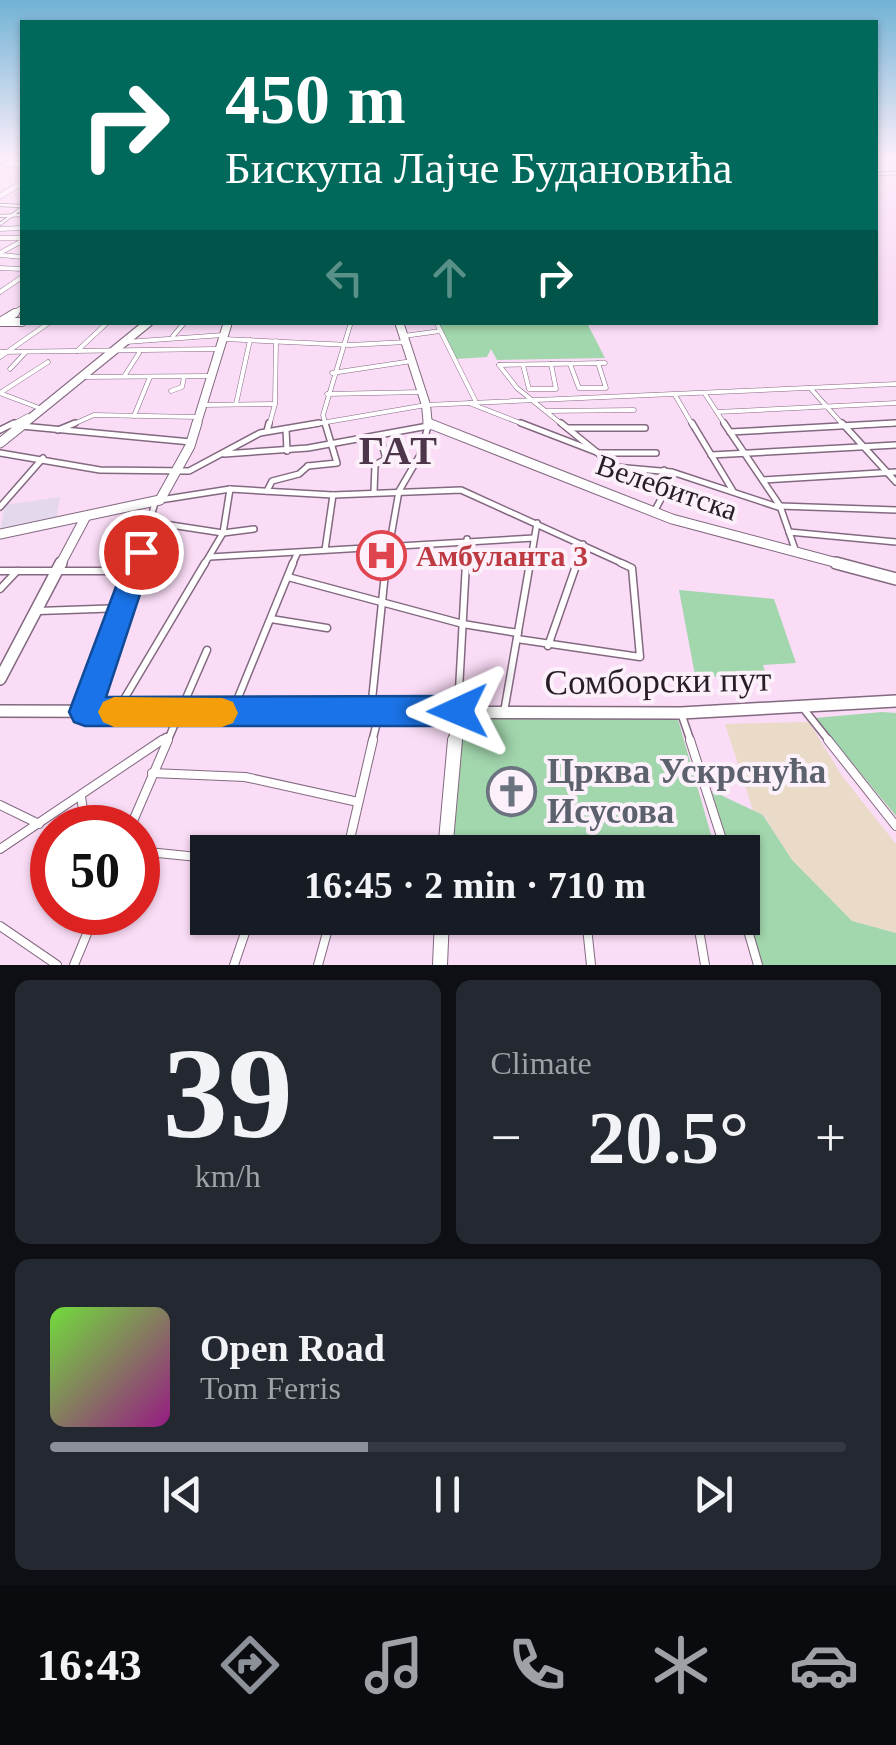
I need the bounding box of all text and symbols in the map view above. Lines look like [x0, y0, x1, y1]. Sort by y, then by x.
icon: right [60, 60, 190, 190]
text: 450 m [225, 61, 406, 138]
text: Бискупа Лајче Будановића [225, 143, 732, 193]
icon: left [317, 250, 372, 305]
icon: ahead [422, 250, 477, 305]
icon: right [527, 250, 582, 305]
district label: ГАТ [359, 428, 439, 473]
street label: Велебитска [592, 447, 742, 527]
pin [99, 510, 184, 595]
icon: arrive [114, 525, 169, 580]
hospital icon: Амбуланта 3 [355, 529, 407, 581]
place label: Амбуланта 3 [416, 539, 588, 572]
position arrow [406, 659, 510, 763]
street label: Сомборски пут [544, 660, 772, 702]
place label: Црква Ускрснућа Исусова [547, 752, 826, 831]
church icon: Црква Ускрснућа Исусова [486, 765, 538, 817]
speed limit sign: 50 [30, 805, 160, 935]
text: 16:45 · 2 min · 710 m [304, 864, 646, 906]
text: 39 [163, 1021, 293, 1165]
text: Climate [491, 1045, 592, 1081]
text: 20.5° [588, 1096, 749, 1179]
text: − [491, 1107, 522, 1168]
text: + [815, 1107, 846, 1168]
text: km/h [195, 1158, 261, 1194]
text: Open Road [200, 1327, 385, 1369]
text: Tom Ferris [200, 1370, 341, 1406]
icon: previous [155, 1467, 210, 1522]
icon: pause [420, 1467, 475, 1522]
icon: next [686, 1467, 741, 1522]
icon: directions [215, 1630, 285, 1700]
icon: music [359, 1630, 429, 1700]
icon: phone [502, 1630, 572, 1700]
icon: climate [646, 1630, 716, 1700]
icon: car [789, 1630, 859, 1700]
text: 16:43 [37, 1640, 142, 1690]

